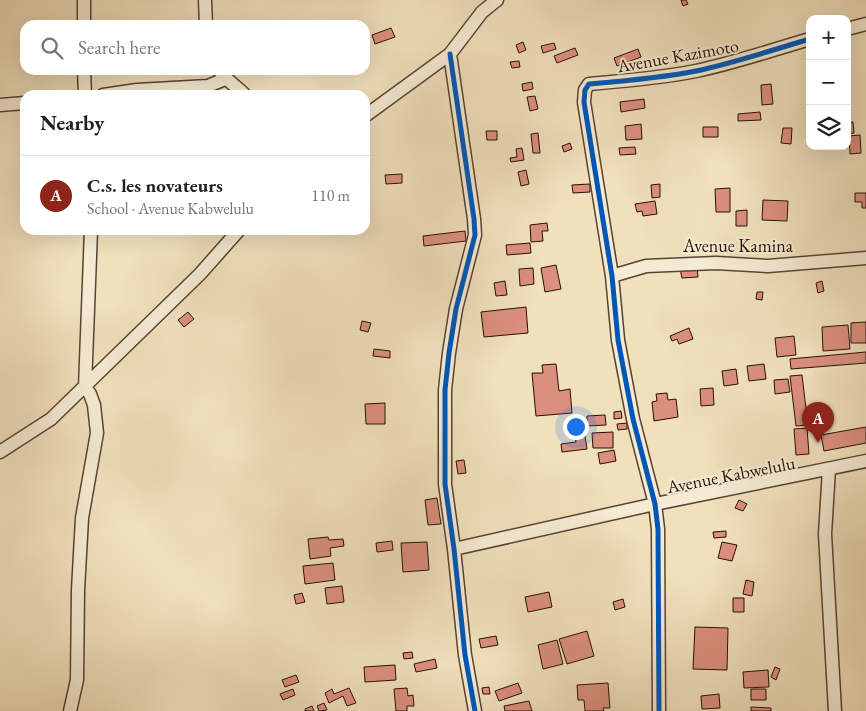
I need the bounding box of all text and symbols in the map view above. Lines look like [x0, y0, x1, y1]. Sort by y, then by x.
map controls [806, 15, 851, 150]
button: + [806, 15, 851, 60]
search box [20, 20, 370, 75]
street label: Avenue Kazimoto [614, 33, 741, 78]
icon: search [38, 34, 66, 62]
text: Search here [78, 35, 160, 60]
button: − [806, 60, 851, 105]
button: layers [806, 105, 851, 150]
text: Nearby [40, 109, 104, 136]
text: C.s. les novateurs [87, 173, 223, 198]
text: A [50, 185, 62, 206]
text: 110 m [311, 185, 350, 206]
text: School · Avenue Kabwelulu [87, 198, 254, 219]
street label: Avenue Kamina [682, 234, 794, 257]
pin: A [802, 402, 834, 443]
your location [563, 414, 589, 440]
street label: Avenue Kabwelulu [664, 451, 798, 498]

